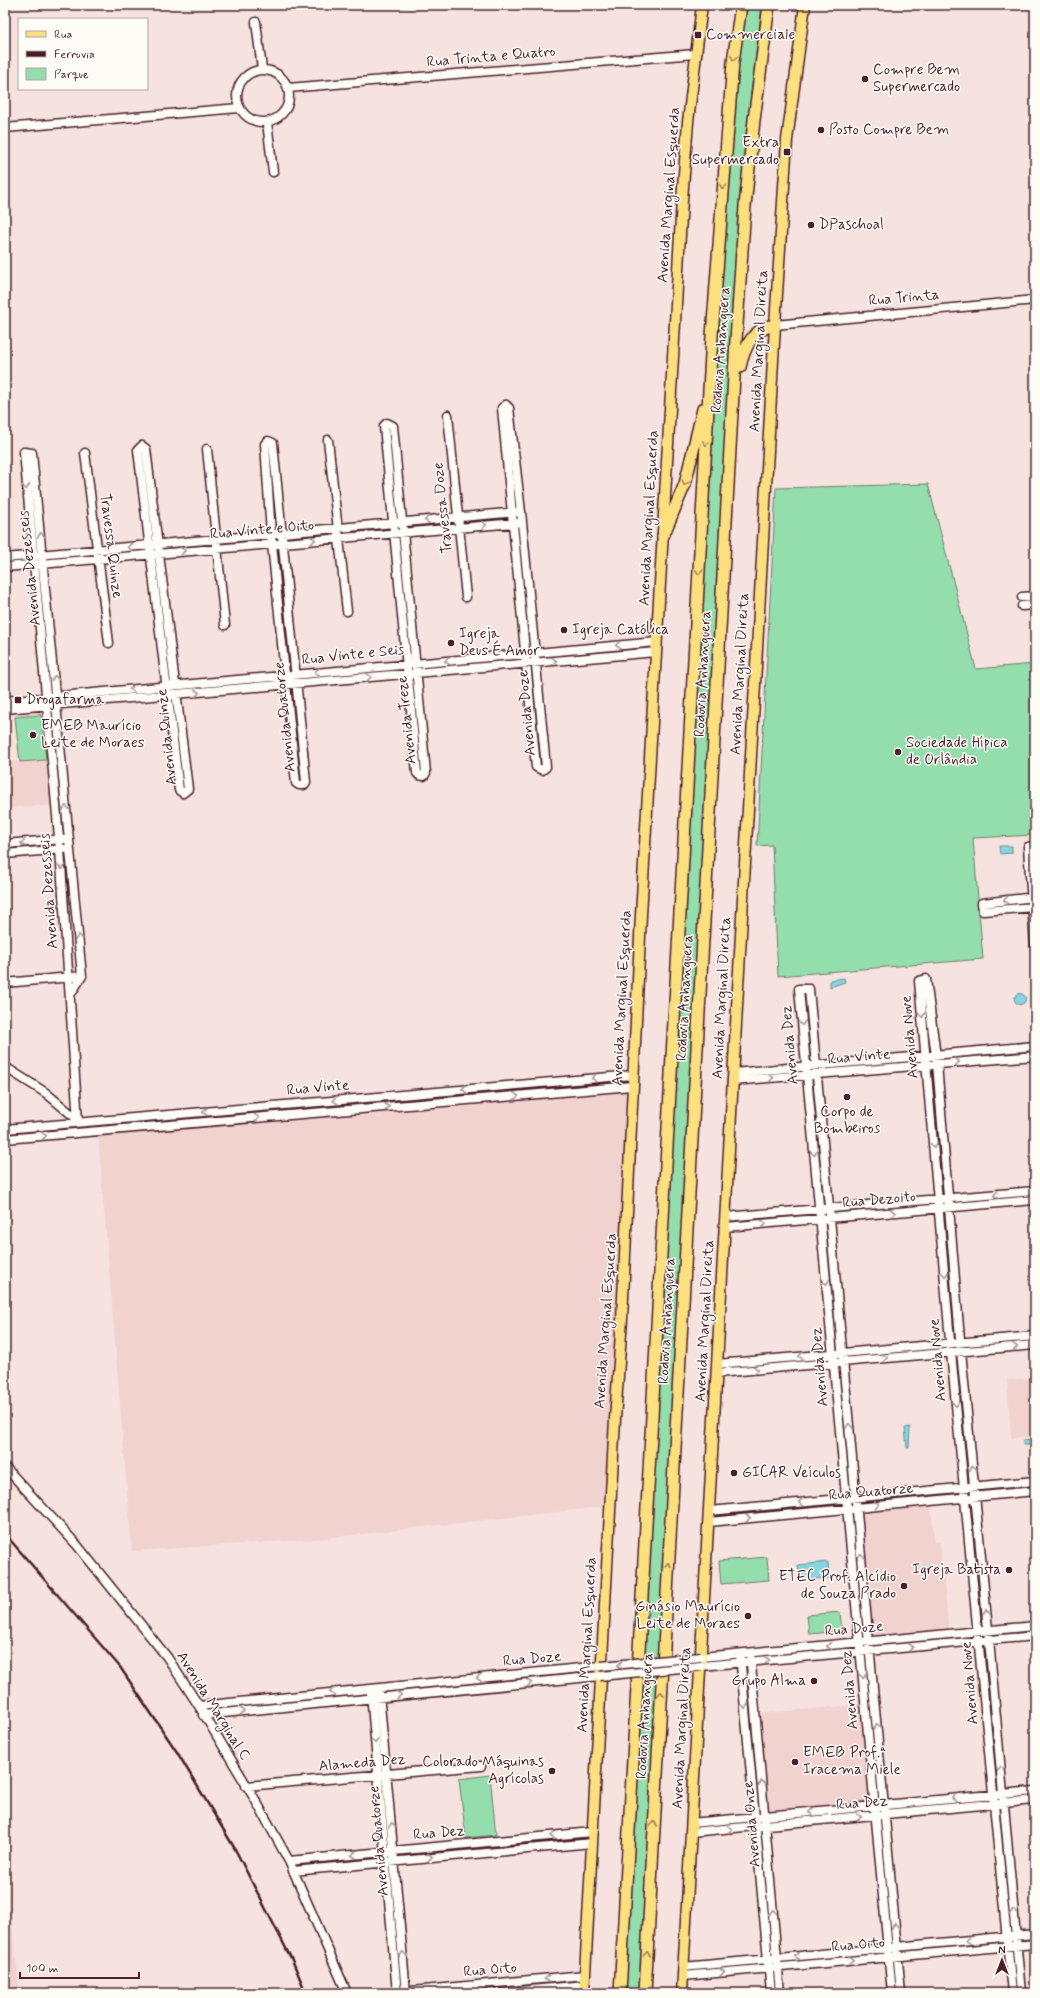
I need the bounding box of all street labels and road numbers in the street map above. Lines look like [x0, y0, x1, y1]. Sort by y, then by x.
street label: Rua Trinta e Quatro [426, 41, 556, 73]
street label: Avenida Marginal Esquerda [653, 107, 686, 284]
street label: Avenida Marginal Direita [745, 269, 774, 433]
street label: Rua Trinta [868, 285, 940, 311]
street label: Rodovia Anhanguera [707, 286, 735, 414]
street label: Avenida Marginal Esquerda [634, 430, 665, 606]
street label: Travessa Doze [428, 461, 458, 555]
street label: Travessa Quinze [95, 492, 127, 600]
street label: Avenida Dezesseis [14, 509, 46, 627]
street label: Rua Vinte e Oito [209, 515, 315, 545]
street label: Avenida Marginal Direita [726, 592, 755, 756]
street label: Rodovia Anhanguera [690, 610, 716, 738]
street label: Rua Vinte e Seis [301, 640, 406, 670]
street label: Avenida Quatorze [269, 661, 301, 773]
street label: Avenida Doze [513, 669, 541, 757]
street label: Avenida Treze [392, 675, 422, 765]
street label: Avenida Quinze [152, 688, 182, 786]
street label: Avenida Dezesseis [35, 832, 63, 950]
street label: Avenida Marginal Esquerda [607, 910, 638, 1086]
street label: Avenida Marginal Direita [708, 916, 737, 1080]
street label: Rodovia Anhanguera [672, 934, 698, 1062]
street label: Avenida Nove [896, 995, 924, 1079]
street label: Avenida Dez [777, 1004, 803, 1086]
street label: Rua Vinte [827, 1044, 891, 1070]
street label: Rua Vinte [286, 1075, 350, 1101]
street label: Rua Dezoito [841, 1187, 917, 1213]
street label: Avenida Marginal Esquerda [590, 1233, 623, 1410]
street label: Avenida Marginal Direita [691, 1239, 720, 1403]
street label: Rodovia Anhanguera [654, 1257, 680, 1385]
street label: Avenida Nove [924, 1318, 952, 1402]
street label: Avenida Dez [807, 1326, 833, 1408]
street label: Rua Quatorze [828, 1478, 914, 1506]
street label: Avenida Marginal Esquerda [572, 1557, 603, 1733]
street label: Rua Doze [824, 1616, 884, 1642]
street label: Avenida Nove [956, 1641, 984, 1725]
street label: Rua Doze [502, 1646, 562, 1672]
street label: Avenida Marginal Direita [668, 1646, 697, 1810]
street label: Avenida Marginal C [171, 1648, 255, 1765]
street label: Avenida Dez [837, 1649, 863, 1731]
street label: Rodovia Anhanguera [632, 1652, 658, 1780]
street label: Alameda Dez [318, 1749, 406, 1777]
street label: Avenida Onze [738, 1780, 766, 1868]
street label: Avenida Quatorze [364, 1785, 394, 1897]
street label: Rua Dez [835, 1791, 889, 1815]
street label: Rua Dez [412, 1821, 466, 1845]
street label: Rua Oito [830, 1933, 886, 1957]
street label: Rua Oito [462, 1958, 518, 1982]

